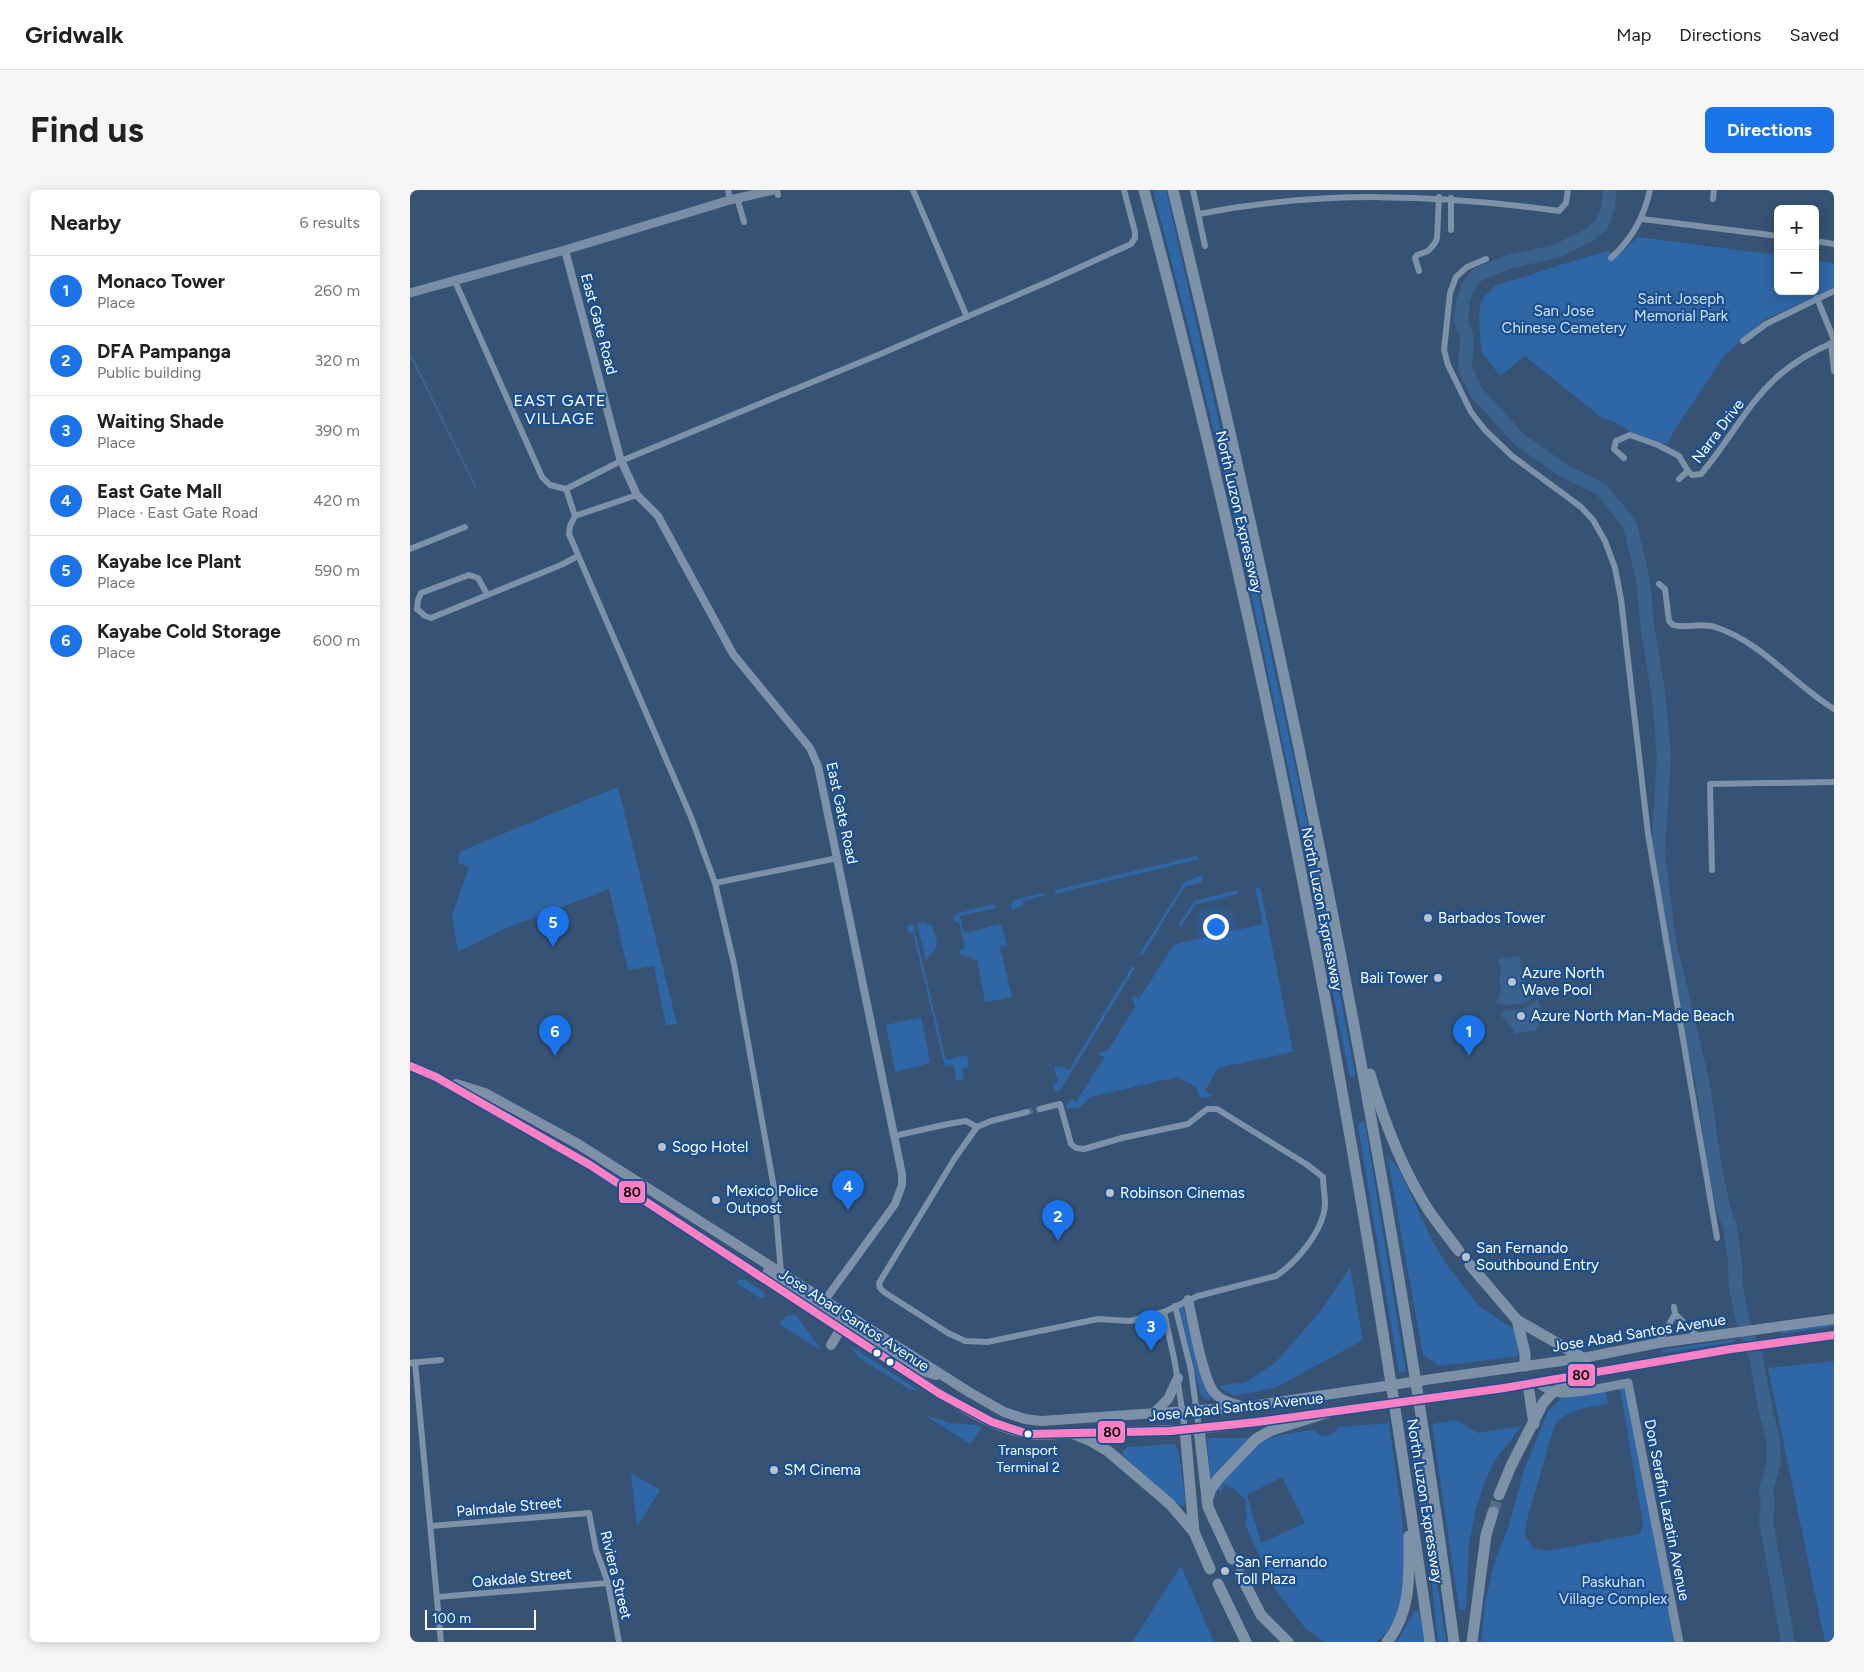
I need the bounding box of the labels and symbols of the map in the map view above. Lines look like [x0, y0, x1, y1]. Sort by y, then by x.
street label: East Gate Road [577, 271, 621, 377]
park label: Saint Joseph Memorial Park [1634, 290, 1729, 325]
park label: San Jose Chinese Cemetery [1502, 302, 1627, 337]
district label: EAST GATE VILLAGE [514, 391, 606, 428]
street label: Narra Drive [1688, 395, 1748, 467]
street label: North Luzon Expressway [1211, 429, 1267, 595]
street label: East Gate Road [822, 760, 862, 866]
street label: North Luzon Expressway [1297, 826, 1347, 993]
pin: 5 [537, 906, 569, 947]
place label: Barbados Tower [1438, 909, 1545, 927]
marker: Barbados Tower [1422, 912, 1434, 924]
your location [1203, 914, 1229, 940]
place label: Azure North Wave Pool [1522, 964, 1604, 999]
place label: Bali Tower [1360, 969, 1428, 987]
marker: Bali Tower [1432, 972, 1444, 984]
marker: Azure North Wave Pool [1506, 976, 1518, 988]
place label: Azure North Man-Made Beach [1531, 1007, 1734, 1025]
marker: Azure North Man-Made Beach [1515, 1010, 1527, 1022]
pin: 6 [539, 1015, 571, 1056]
pin: 1 [1453, 1015, 1485, 1056]
place label: Sogo Hotel [672, 1138, 748, 1156]
marker: Sogo Hotel [656, 1141, 668, 1153]
pin: 4 [832, 1170, 864, 1211]
line badge: 80 [618, 1180, 646, 1204]
place label: Mexico Police Outpost [726, 1182, 818, 1217]
text: 80 [623, 1184, 641, 1201]
place label: Robinson Cinemas [1120, 1184, 1245, 1202]
marker: Robinson Cinemas [1104, 1187, 1116, 1199]
marker: Mexico Police Outpost [710, 1194, 722, 1206]
pin: 2 [1042, 1200, 1074, 1241]
place label: San Fernando Southbound Entry [1476, 1239, 1599, 1274]
marker: San Fernando Southbound Entry [1460, 1251, 1472, 1263]
street label: Jose Abad Santos Avenue [776, 1265, 932, 1375]
pin: 3 [1135, 1310, 1167, 1351]
street label: Jose Abad Santos Avenue [1551, 1310, 1727, 1356]
unlabelled marker [872, 1348, 882, 1358]
unlabelled marker [885, 1357, 895, 1367]
line badge: 80 [1567, 1363, 1596, 1387]
text: 80 [1572, 1367, 1590, 1384]
street label: Jose Abad Santos Avenue [1148, 1389, 1324, 1425]
street label: North Luzon Expressway [1403, 1417, 1447, 1585]
street label: Don Serafin Lazatin Avenue [1641, 1418, 1693, 1602]
line badge: 80 [1097, 1420, 1126, 1444]
text: 80 [1103, 1424, 1121, 1441]
marker: Transport Terminal 2 [1023, 1429, 1033, 1439]
place label: Transport Terminal 2 [996, 1442, 1060, 1476]
place label: SM Cinema [784, 1461, 861, 1479]
marker: SM Cinema [768, 1464, 780, 1476]
street label: Palmdale Street [455, 1493, 563, 1521]
street label: Riviera Street [596, 1529, 636, 1622]
place label: San Fernando Toll Plaza [1235, 1553, 1327, 1588]
street label: Oakdale Street [471, 1565, 573, 1591]
marker: San Fernando Toll Plaza [1219, 1565, 1231, 1577]
park label: Paskuhan Village Complex [1559, 1573, 1667, 1608]
scale bar [425, 1607, 536, 1630]

